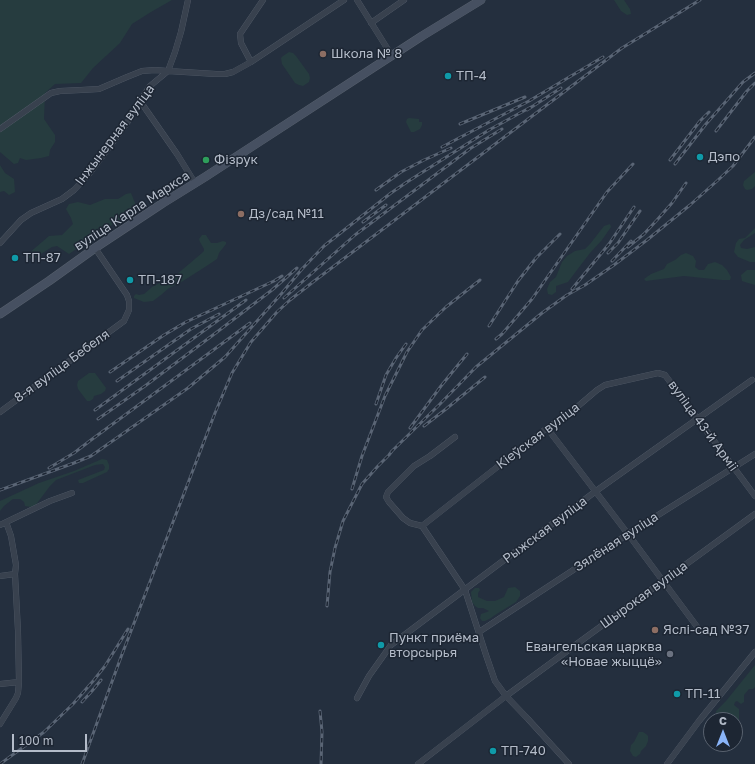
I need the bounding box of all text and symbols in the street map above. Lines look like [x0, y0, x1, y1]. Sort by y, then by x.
place label: Школа № 8 [331, 46, 402, 62]
marker: Школа № 8 [318, 49, 328, 59]
place label: ТП-4 [456, 68, 487, 84]
marker: ТП-4 [443, 71, 453, 81]
street label: Інжынерная вуліца [72, 82, 158, 188]
place label: Дэпо [708, 149, 740, 165]
place label: Фізрук [214, 152, 258, 168]
marker: Дэпо [695, 152, 705, 162]
marker: Фізрук [201, 155, 211, 165]
street label: вуліца Карла Маркса [71, 168, 193, 254]
place label: Дз/сад №11 [249, 206, 324, 222]
marker: Дз/сад №11 [236, 209, 246, 219]
place label: ТП-87 [23, 250, 61, 266]
marker: ТП-87 [10, 253, 20, 263]
place label: ТП-187 [138, 272, 182, 288]
marker: ТП-187 [125, 275, 135, 285]
street label: 8-я вуліца Бебеля [11, 326, 113, 406]
street label: вуліца 43-й Арміі [665, 377, 741, 475]
street label: Кіеўская вуліца [493, 400, 583, 472]
street label: Рыжская вуліца [500, 493, 590, 567]
street label: Зялёная вуліца [571, 509, 661, 575]
street label: Шырокая вуліца [597, 558, 691, 632]
place label: Яслі-сад №37 [663, 622, 749, 638]
marker: Яслі-сад №37 [650, 625, 660, 635]
place label: Пункт приёма вторсырья [389, 630, 479, 661]
place label: Евангельская царква «Новае жыццё» [526, 639, 662, 670]
marker: Пункт приёма вторсырья [376, 640, 386, 650]
marker: Евангельская царква «Новае жыццё» [665, 649, 675, 659]
place label: ТП-11 [685, 686, 720, 702]
marker: ТП-11 [672, 689, 682, 699]
north arrow [703, 712, 743, 752]
text: С [719, 714, 727, 727]
scale bar [14, 726, 89, 752]
text: 100 m [19, 733, 53, 748]
place label: ТП-740 [501, 743, 546, 759]
marker: ТП-740 [488, 746, 498, 756]

